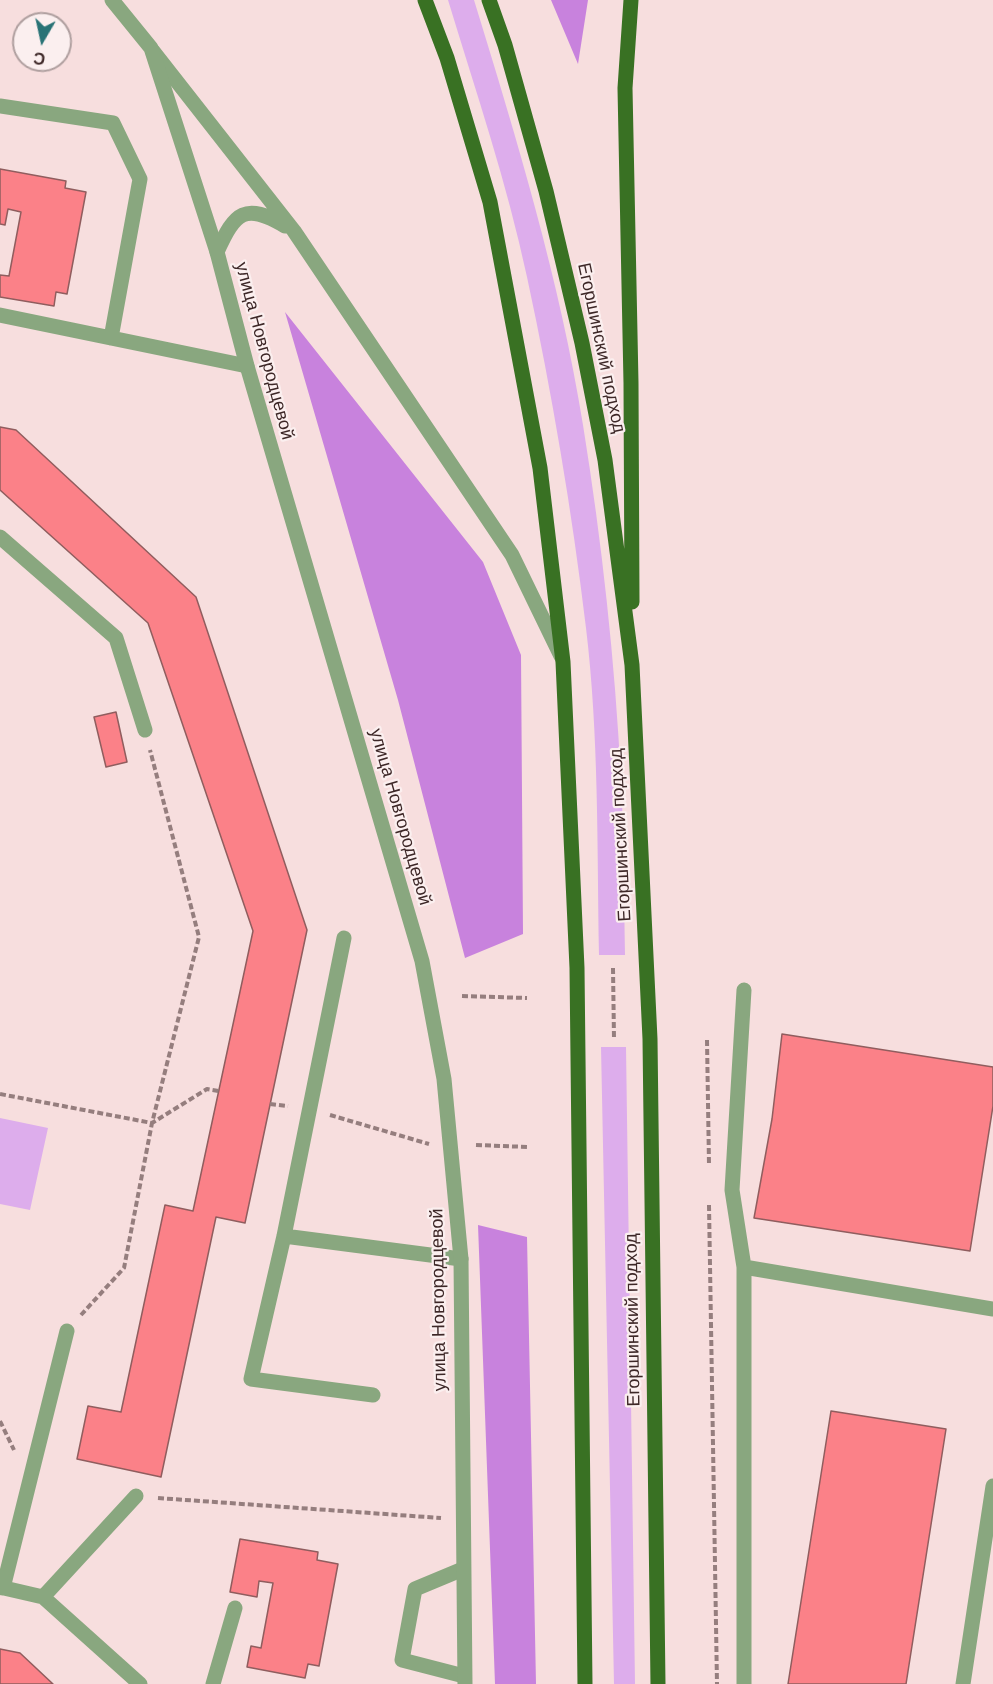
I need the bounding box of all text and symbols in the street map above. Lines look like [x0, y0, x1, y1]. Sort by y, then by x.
north arrow [12, 12, 72, 72]
text: С [32, 49, 46, 68]
street label: улица Новгородцевой [230, 260, 298, 442]
street label: Егоршинский подход [572, 261, 630, 435]
street label: улица Новгородцевой [364, 726, 436, 908]
street label: Егоршинский подход [606, 748, 636, 922]
street label: улица Новгородцевой [427, 1208, 451, 1392]
street label: Егоршинский подход [621, 1233, 645, 1407]

